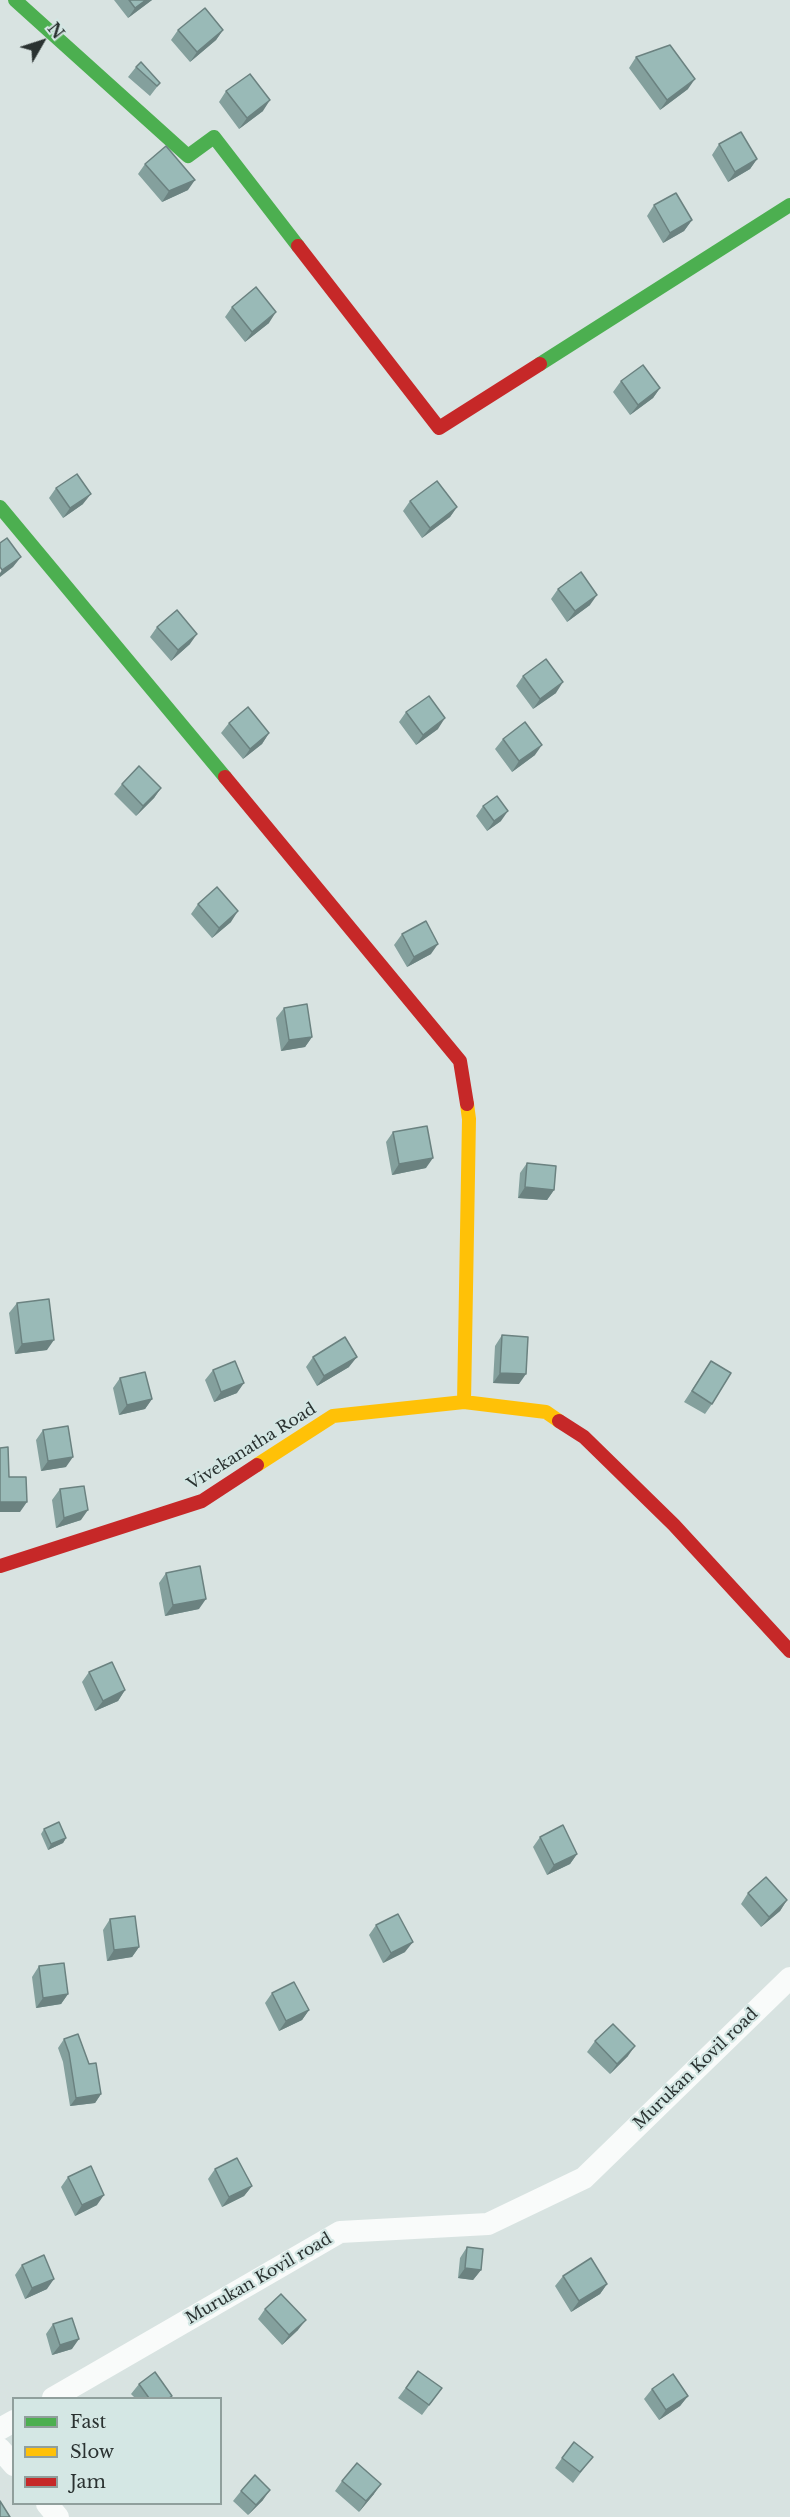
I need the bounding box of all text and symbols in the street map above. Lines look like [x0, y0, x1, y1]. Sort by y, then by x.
north arrow [12, 12, 72, 72]
text: N [43, 19, 68, 43]
street label: Vivekanatha Road [184, 1400, 320, 1494]
street label: Murukan Kovil road [630, 2005, 762, 2133]
street label: Murukan Kovil road [183, 2229, 335, 2329]
legend [12, 2397, 222, 2505]
text: Fast [70, 2411, 106, 2433]
text: Slow [70, 2441, 114, 2463]
text: Jam [70, 2471, 106, 2493]

